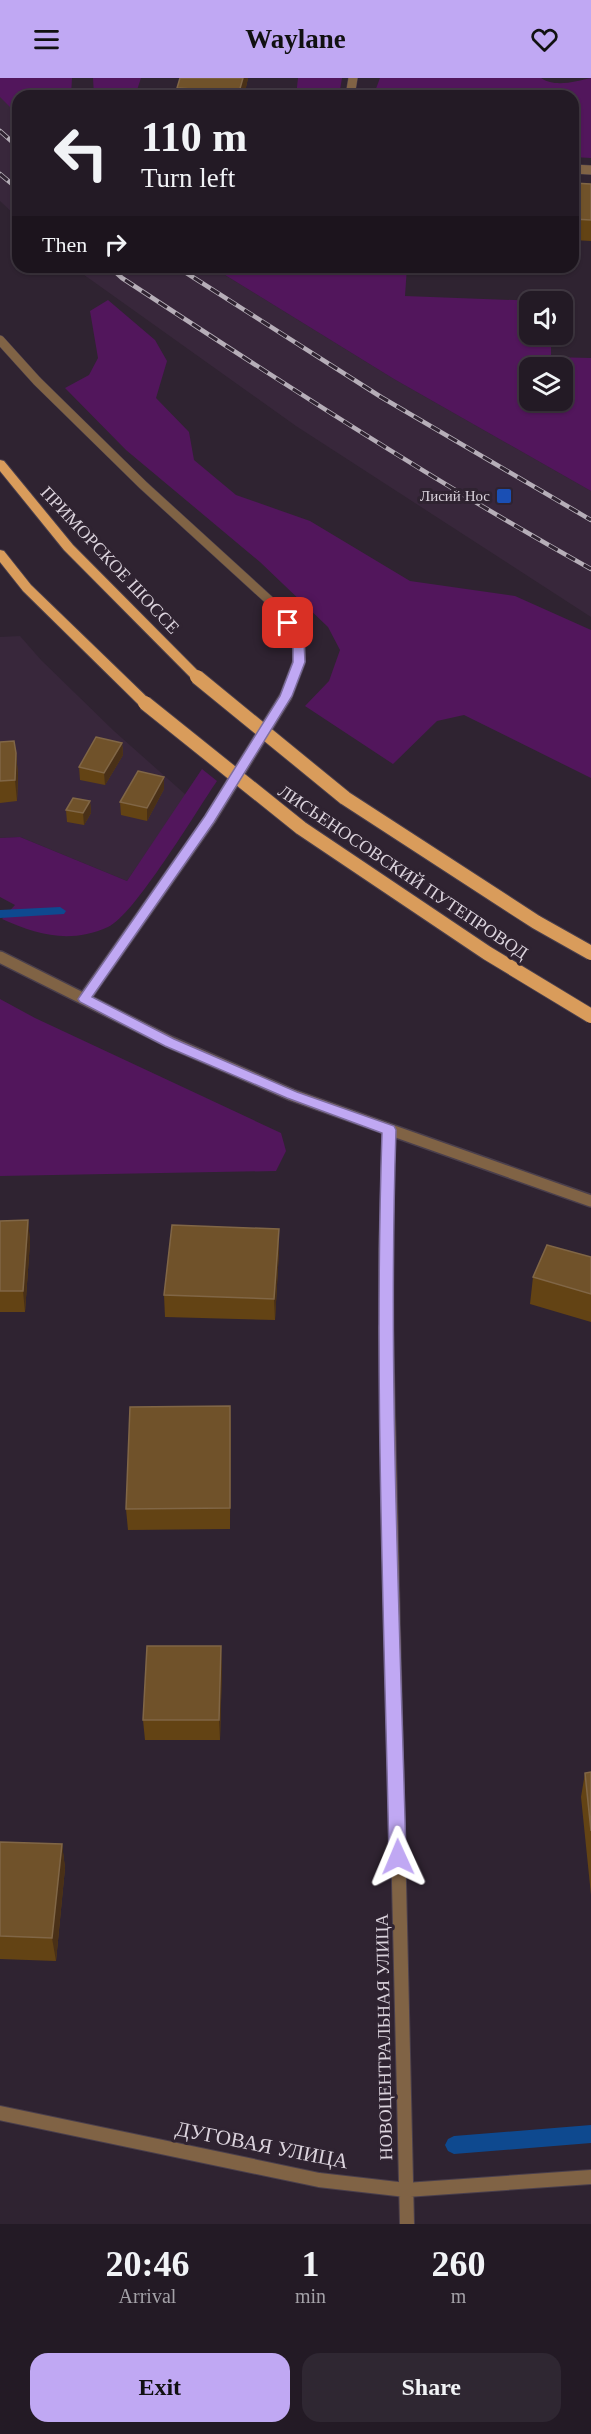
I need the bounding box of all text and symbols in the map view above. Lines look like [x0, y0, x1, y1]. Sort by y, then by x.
icon: menu [30, 23, 63, 56]
icon: heart [528, 23, 561, 56]
text: Waylane [245, 24, 346, 54]
icon: left [42, 114, 120, 192]
text: 110 m [141, 114, 247, 160]
text: Turn left [141, 163, 235, 193]
icon: right [99, 228, 132, 261]
text: Then [42, 232, 87, 257]
map controls [519, 291, 573, 411]
button: sound [519, 291, 573, 345]
button: layers [519, 357, 573, 411]
street label: ПРИМОРСКОЕ ШОССЕ [37, 482, 183, 638]
marker: Лисий Нос [495, 487, 513, 505]
place label: Лисий Нос [420, 488, 490, 504]
pin [262, 597, 313, 648]
icon: arrive [271, 606, 304, 639]
street label: ЛИСЬЕНОСОВСКИЙ ПУТЕПРОВОД [274, 781, 532, 963]
position arrow [366, 1825, 430, 1889]
street label: НОВОЦЕНТРАЛЬНАЯ УЛИЦА [372, 1914, 396, 2160]
street label: ДУГОВАЯ УЛИЦА [174, 2116, 351, 2174]
text: 20:46 [105, 2244, 189, 2284]
text: 1 [302, 2244, 320, 2284]
text: 260 [432, 2244, 486, 2284]
text: Arrival [119, 2285, 176, 2307]
text: min [295, 2285, 326, 2307]
text: m [451, 2285, 466, 2307]
button: Exit [30, 2353, 290, 2422]
button: Share [302, 2353, 561, 2422]

